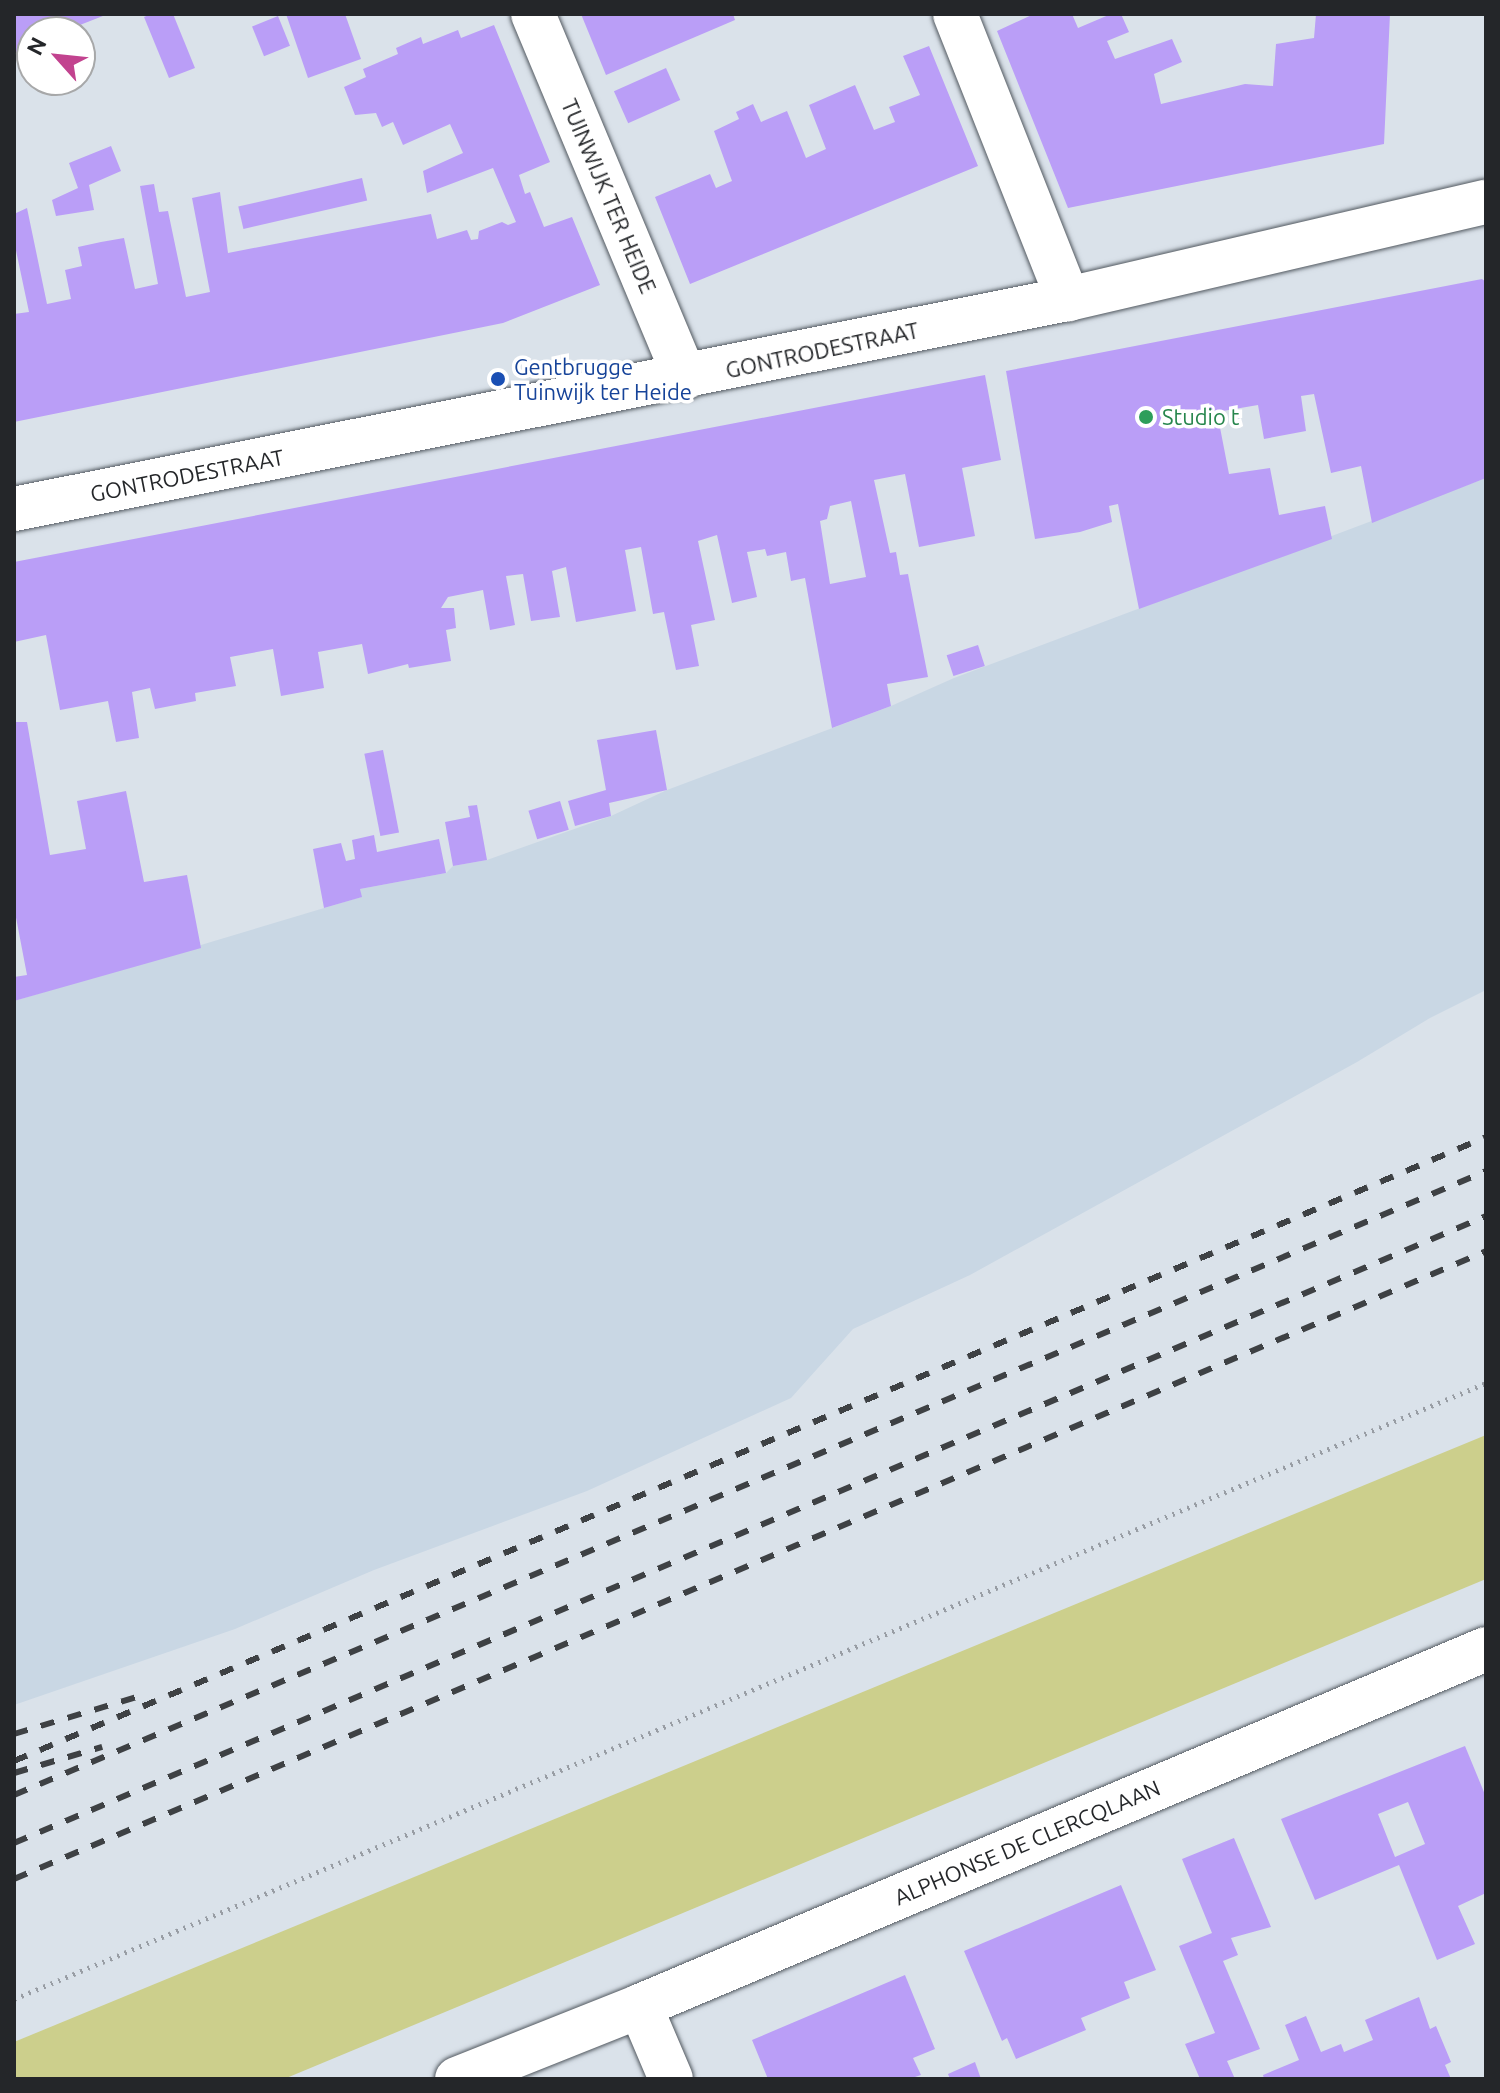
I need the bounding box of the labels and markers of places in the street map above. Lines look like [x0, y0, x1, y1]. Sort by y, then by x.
place label: Gentbrugge Tuinwijk ter Heide [514, 353, 692, 404]
marker: Gentbrugge Tuinwijk ter Heide [489, 370, 507, 388]
place label: Studio t [1162, 404, 1240, 430]
marker: Studio t [1137, 408, 1155, 426]

